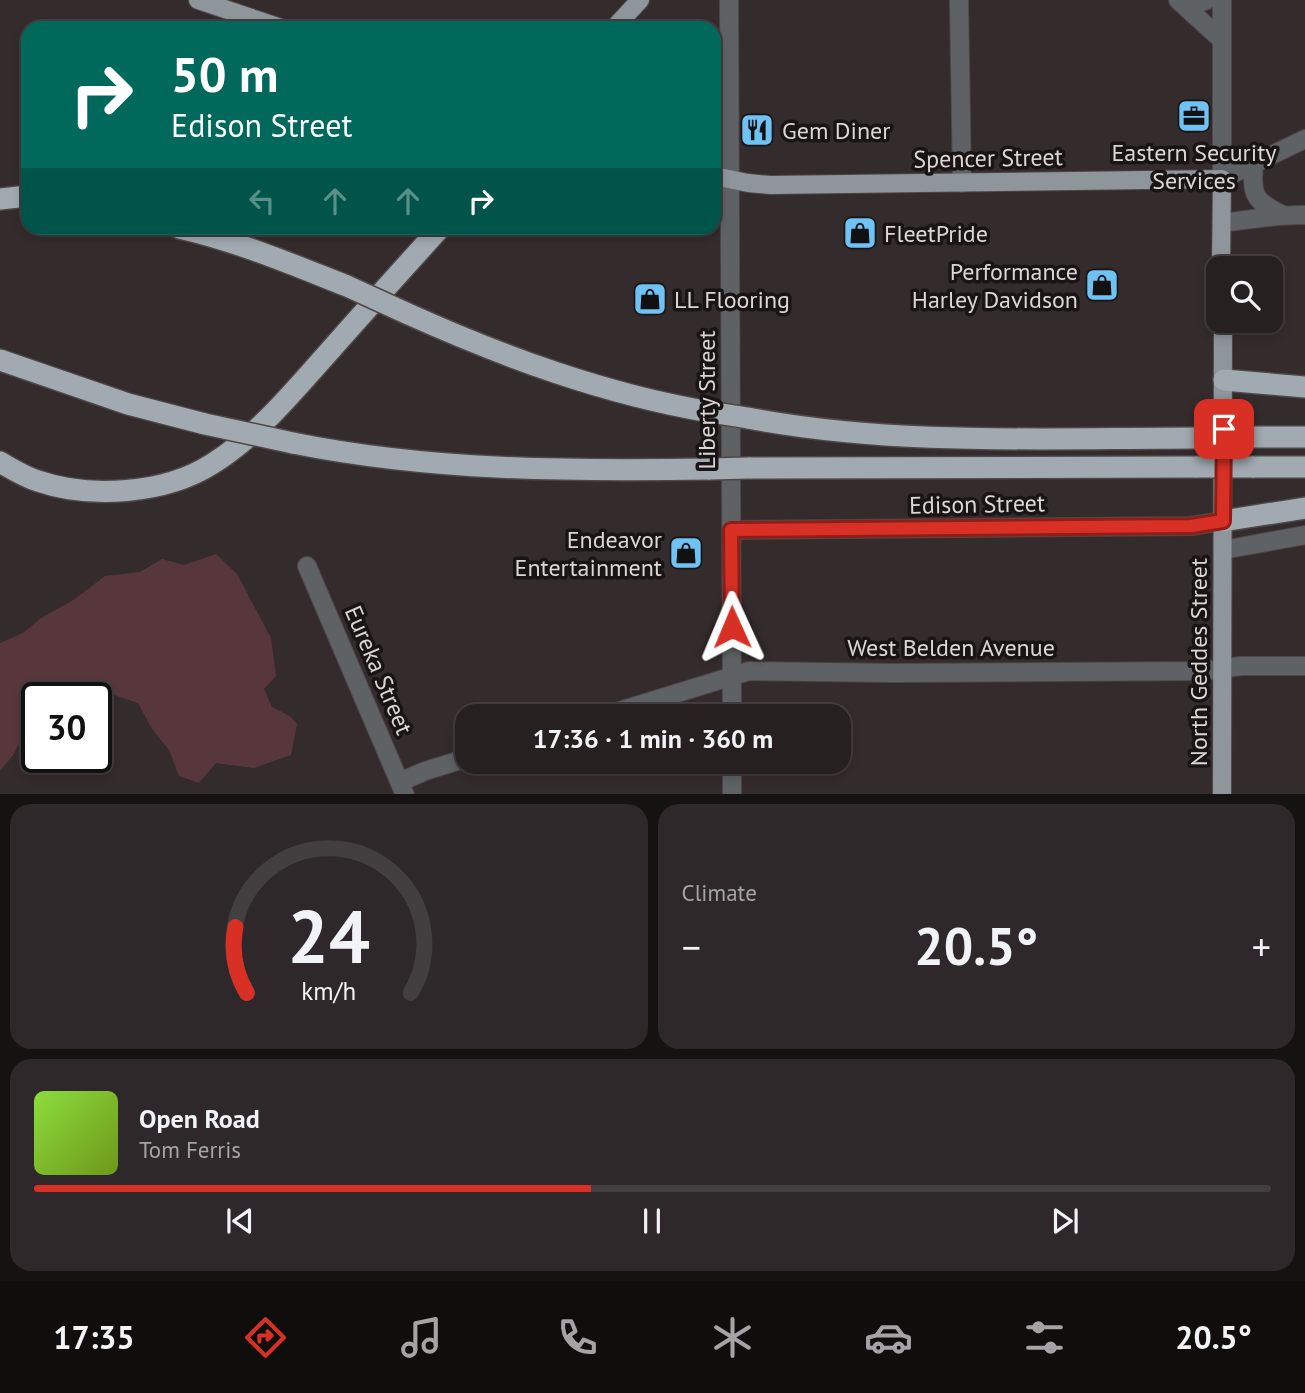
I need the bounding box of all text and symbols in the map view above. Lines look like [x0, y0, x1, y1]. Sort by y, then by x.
text: 50 m [171, 42, 278, 106]
icon: right [56, 49, 147, 140]
office icon: Eastern Security Services [1175, 97, 1213, 135]
text: Edison Street [171, 104, 352, 146]
restaurant icon: Gem Diner [738, 111, 776, 149]
place label: Gem Diner [782, 115, 890, 146]
place label: Eastern Security Services [1112, 137, 1276, 196]
street label: Spencer Street [913, 141, 1063, 175]
icon: left [243, 182, 281, 220]
icon: ahead [316, 182, 354, 220]
icon: ahead [389, 182, 427, 220]
icon: right [462, 182, 500, 220]
shop icon: FleetPride [841, 214, 879, 252]
place label: FleetPride [884, 218, 988, 249]
place label: Performance Harley Davidson [912, 256, 1078, 315]
map controls [1206, 256, 1283, 333]
button: search [1206, 256, 1283, 333]
shop icon: Performance Harley Davidson [1083, 266, 1121, 304]
shop icon: LL Flooring [631, 280, 669, 318]
place label: LL Flooring [674, 284, 790, 315]
street label: Liberty Street [691, 330, 722, 470]
pin [1194, 399, 1254, 459]
icon: arrive [1205, 410, 1243, 448]
street label: Edison Street [909, 487, 1045, 521]
place label: Endeavor Entertainment [515, 524, 662, 583]
shop icon: Endeavor Entertainment [667, 534, 705, 572]
street label: North Geddes Street [1183, 558, 1214, 766]
position arrow [695, 590, 769, 664]
street label: Eureka Street [338, 601, 420, 739]
street label: West Belden Avenue [847, 632, 1055, 663]
speed limit sign: 30 [21, 682, 112, 773]
text: 17:36 · 1 min · 360 m [533, 722, 773, 755]
text: Climate [682, 878, 757, 907]
text: 24 [287, 889, 370, 983]
text: 20.5° [914, 912, 1038, 979]
text: − [682, 922, 701, 971]
text: + [1252, 922, 1271, 971]
text: km/h [301, 974, 356, 1006]
text: Open Road [139, 1102, 260, 1135]
text: Tom Ferris [139, 1135, 241, 1164]
icon: previous [221, 1202, 259, 1240]
icon: pause [633, 1202, 671, 1240]
icon: next [1046, 1202, 1084, 1240]
icon: directions [241, 1313, 290, 1362]
icon: music [397, 1313, 446, 1362]
icon: phone [553, 1313, 602, 1362]
icon: climate [708, 1313, 757, 1362]
icon: car [864, 1313, 913, 1362]
icon: filters [1020, 1313, 1069, 1362]
text: 17:35 [53, 1316, 135, 1358]
text: 20.5° [1175, 1316, 1252, 1358]

